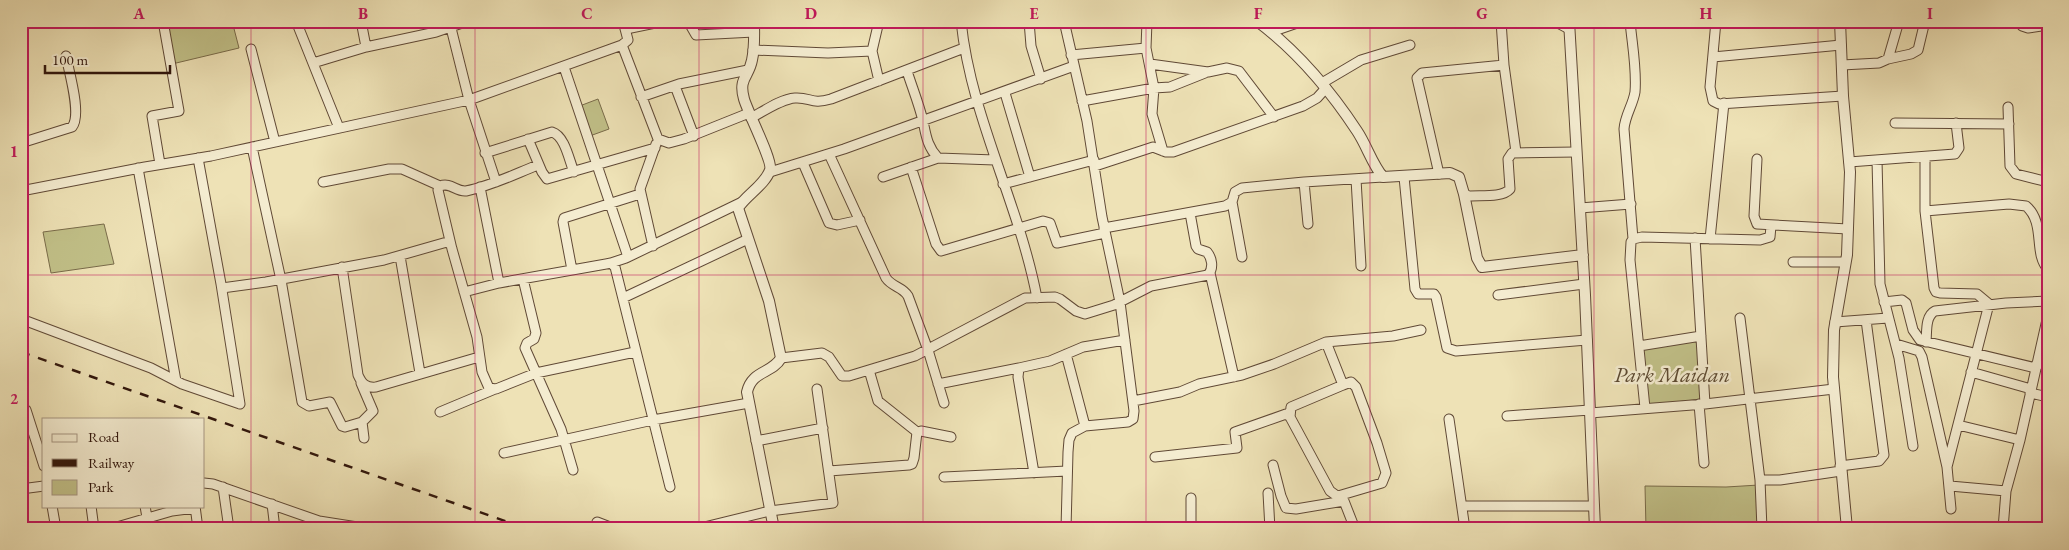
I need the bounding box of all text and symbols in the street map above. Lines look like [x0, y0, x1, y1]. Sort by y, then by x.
text: A [132, 3, 145, 24]
text: B [358, 3, 368, 24]
text: C [581, 3, 593, 24]
text: D [805, 3, 817, 24]
text: E [1029, 3, 1039, 24]
text: F [1254, 3, 1263, 24]
text: G [1476, 3, 1488, 24]
text: H [1700, 3, 1713, 24]
text: I [1927, 3, 1933, 24]
scale bar [45, 42, 170, 74]
text: 100 m [52, 50, 89, 69]
text: 1 [10, 141, 18, 162]
park label: Park Maidan [1614, 360, 1730, 389]
text: 2 [10, 388, 19, 409]
legend [42, 418, 205, 508]
text: Road [88, 427, 120, 446]
text: Railway [88, 453, 135, 472]
text: Park [88, 477, 115, 496]

